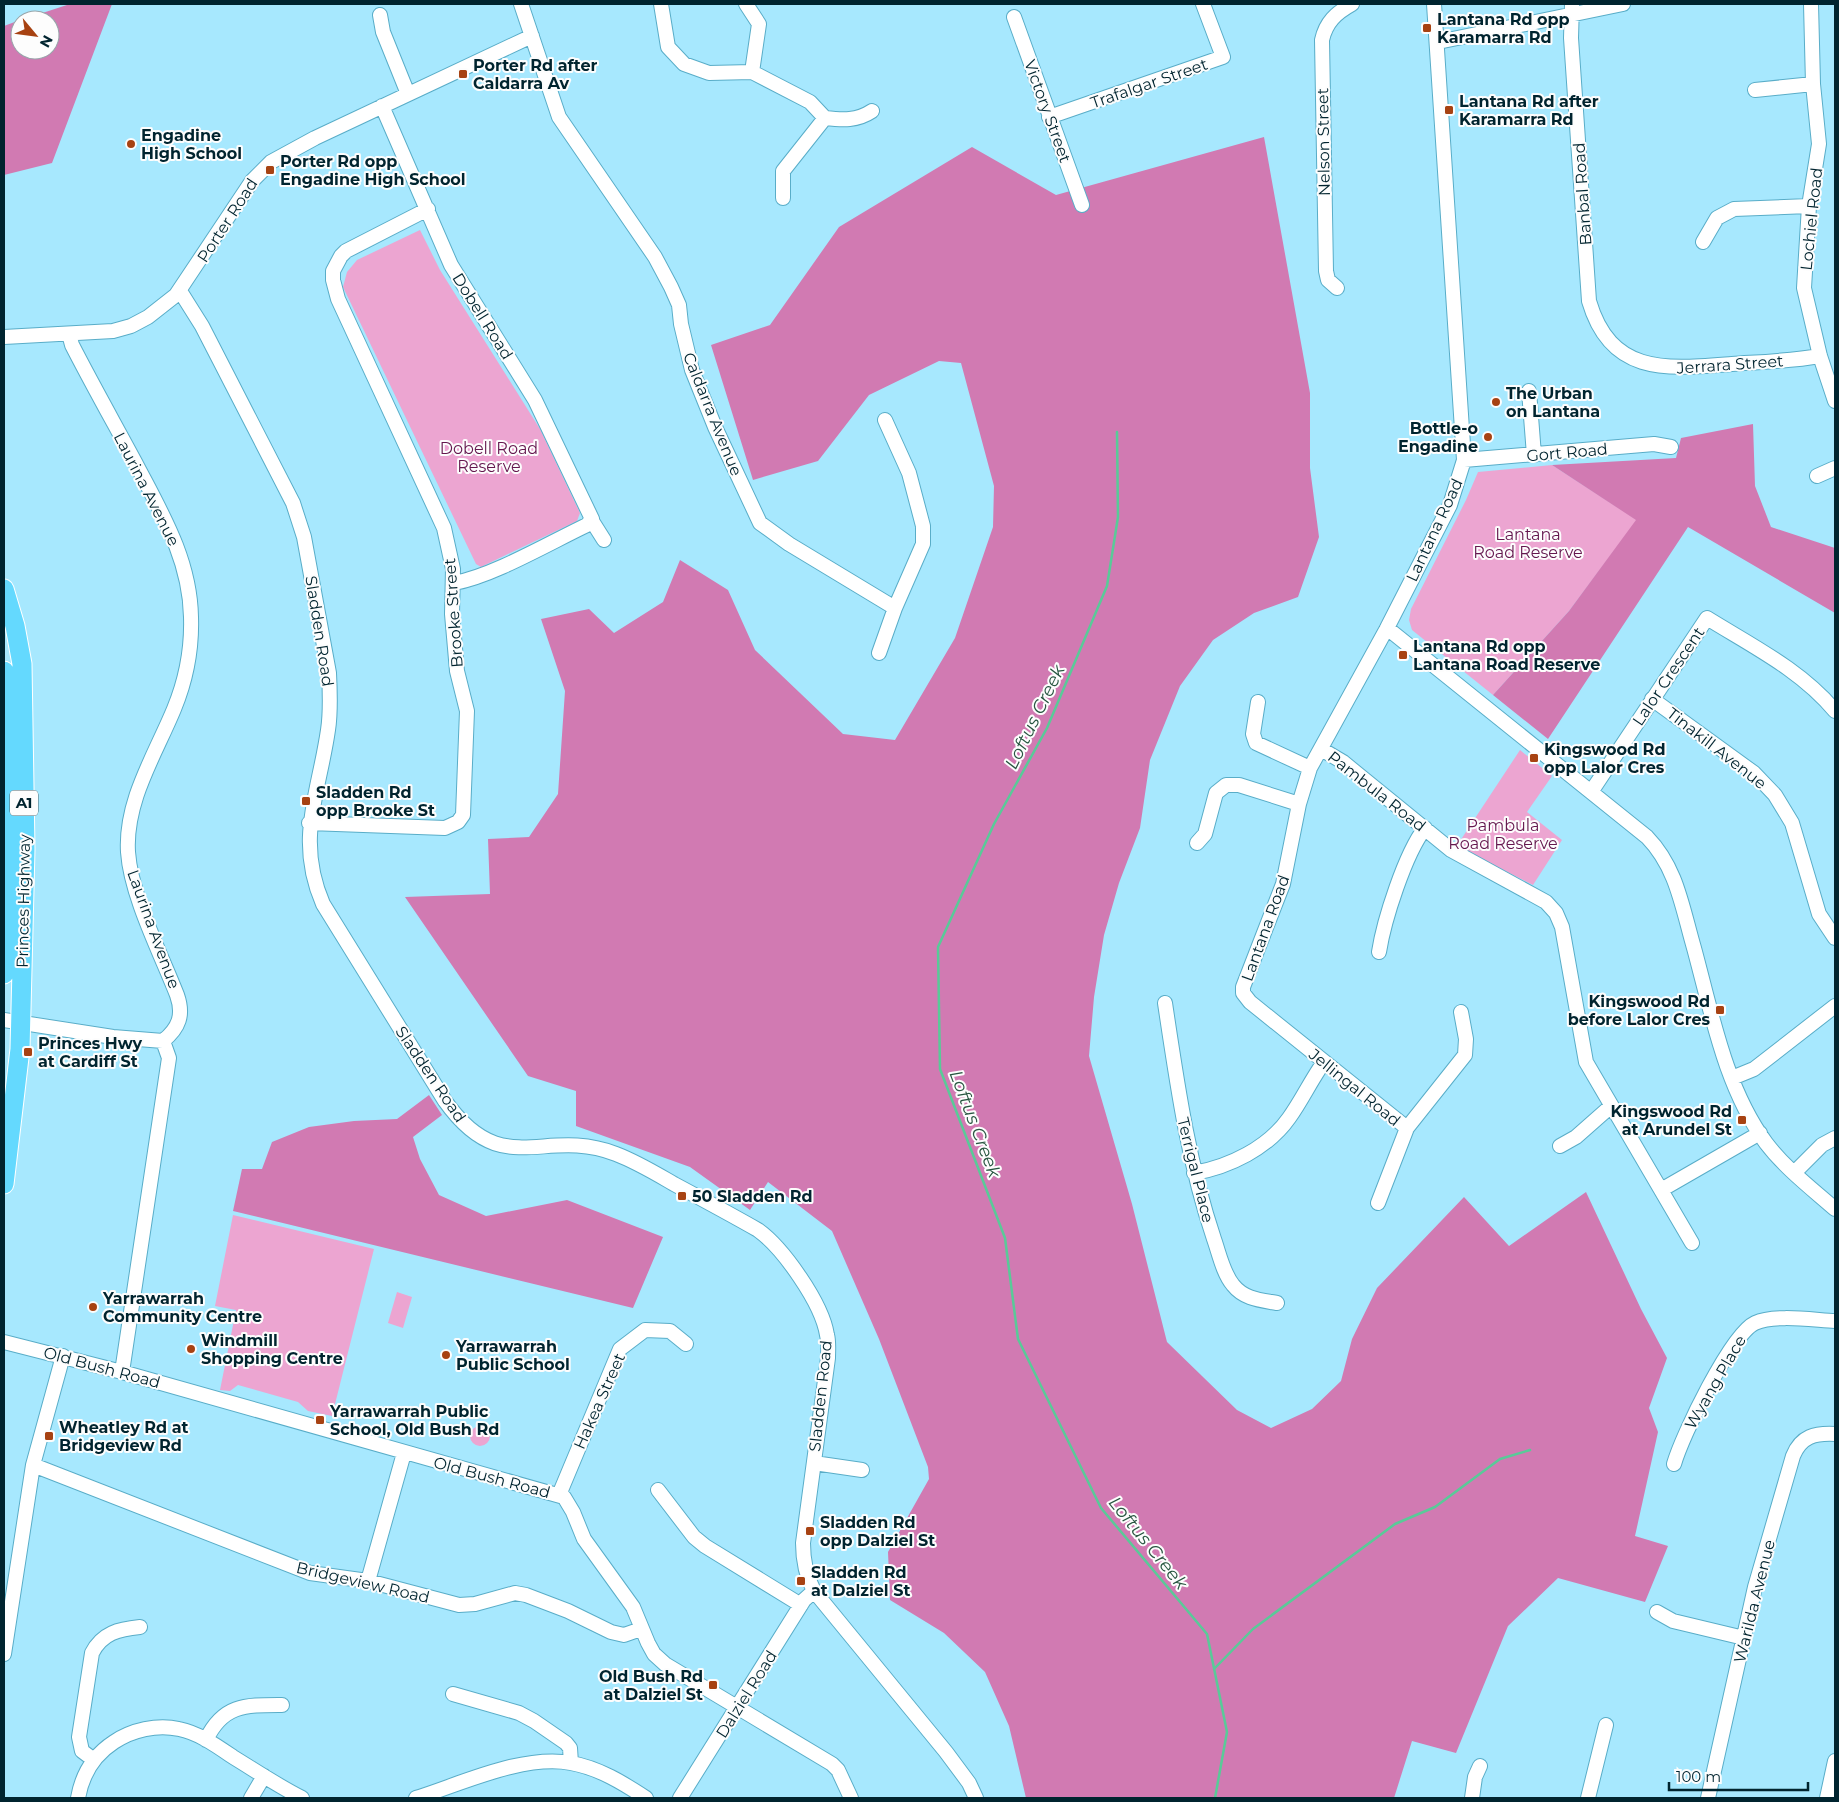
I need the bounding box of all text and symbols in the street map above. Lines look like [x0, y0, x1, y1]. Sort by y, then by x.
north arrow [10, 10, 60, 60]
place label: Lantana Rd opp Karamarra Rd [1437, 10, 1570, 47]
marker: Lantana Rd opp Karamarra Rd [1421, 22, 1433, 34]
text: N [36, 32, 57, 51]
street label: Trafalgar Street [1088, 54, 1211, 112]
place label: Porter Rd after Caldarra Av [473, 56, 598, 93]
street label: Victory Street [1020, 57, 1075, 166]
marker: Porter Rd after Caldarra Av [457, 68, 469, 80]
street label: Nelson Street [1313, 87, 1334, 196]
place label: Lantana Rd after Karamarra Rd [1459, 92, 1599, 129]
marker: Lantana Rd after Karamarra Rd [1443, 104, 1455, 116]
place label: Engadine High School [141, 126, 242, 163]
marker: Engadine High School [125, 138, 137, 150]
street label: Banbal Road [1569, 142, 1596, 246]
place label: Porter Rd opp Engadine High School [280, 152, 466, 189]
marker: Porter Rd opp Engadine High School [264, 164, 276, 176]
street label: Lochiel Road [1797, 167, 1826, 271]
street label: Porter Road [193, 175, 262, 266]
street label: Dobell Road [448, 270, 517, 363]
street label: Caldarra Avenue [679, 350, 746, 479]
street label: Jerrara Street [1675, 351, 1785, 378]
place label: The Urban on Lantana [1506, 384, 1600, 421]
marker: The Urban on Lantana [1490, 396, 1502, 408]
place label: Bottle-o Engadine [1398, 419, 1478, 456]
street label: Laurina Avenue [110, 429, 183, 549]
marker: Bottle-o Engadine [1482, 431, 1494, 443]
park label: Dobell Road Reserve [440, 439, 538, 476]
street label: Gort Road [1526, 439, 1609, 466]
street label: Lantana Road [1402, 476, 1467, 585]
park label: Lantana Road Reserve [1473, 525, 1583, 562]
street label: Brooke Street [440, 557, 467, 668]
street label: Sladden Road [301, 574, 338, 688]
street label: Lalor Crescent [1628, 623, 1709, 729]
place label: Lantana Rd opp Lantana Road Reserve [1413, 637, 1600, 674]
marker: Lantana Rd opp Lantana Road Reserve [1397, 649, 1409, 661]
water label: Loftus Creek [1000, 660, 1070, 773]
street label: Tinakill Avenue [1663, 704, 1770, 793]
place label: Kingswood Rd opp Lalor Cres [1544, 740, 1665, 777]
street label: Pambula Road [1324, 747, 1429, 836]
marker: Kingswood Rd opp Lalor Cres [1528, 752, 1540, 764]
place label: Sladden Rd opp Brooke St [316, 783, 435, 820]
road number: A1 [10, 790, 38, 816]
marker: Sladden Rd opp Brooke St [300, 795, 312, 807]
park label: Pambula Road Reserve [1448, 816, 1558, 853]
street label: Princes Highway [13, 834, 34, 968]
street label: Laurina Avenue [123, 867, 184, 991]
street label: Lantana Road [1237, 872, 1293, 984]
place label: Kingswood Rd before Lalor Cres [1568, 992, 1710, 1029]
marker: Kingswood Rd before Lalor Cres [1714, 1004, 1726, 1016]
street label: Sladden Road [391, 1023, 470, 1126]
place label: Princes Hwy at Cardiff St [38, 1034, 142, 1071]
street label: Jellingal Road [1304, 1044, 1404, 1130]
marker: Princes Hwy at Cardiff St [22, 1046, 34, 1058]
water label: Loftus Creek [944, 1067, 1006, 1182]
place label: Kingswood Rd at Arundel St [1611, 1102, 1732, 1139]
marker: Kingswood Rd at Arundel St [1736, 1114, 1748, 1126]
street label: Terrigal Place [1173, 1116, 1218, 1225]
place label: 50 Sladden Rd [692, 1187, 813, 1206]
marker: 50 Sladden Rd [676, 1190, 688, 1202]
place label: Yarrawarrah Community Centre [102, 1289, 262, 1326]
marker: Yarrawarrah Community Centre [87, 1301, 99, 1313]
place label: Windmill Shopping Centre [201, 1331, 343, 1368]
street label: Wyang Place [1681, 1332, 1750, 1433]
place label: Yarrawarrah Public School [455, 1337, 570, 1374]
street label: Sladden Road [805, 1339, 836, 1453]
street label: Old Bush Road [41, 1343, 162, 1392]
marker: Windmill Shopping Centre [185, 1343, 197, 1355]
marker: Yarrawarrah Public School [440, 1349, 452, 1361]
street label: Hakea Street [570, 1350, 629, 1452]
place label: Yarrawarrah Public School, Old Bush Rd [329, 1402, 499, 1439]
marker: Yarrawarrah Public School, Old Bush Rd [314, 1414, 326, 1426]
place label: Wheatley Rd at Bridgeview Rd [59, 1418, 189, 1455]
marker: Wheatley Rd at Bridgeview Rd [43, 1430, 55, 1442]
street label: Old Bush Road [431, 1453, 552, 1502]
water label: Loftus Creek [1104, 1492, 1193, 1595]
place label: Sladden Rd opp Dalziel St [820, 1513, 935, 1550]
marker: Sladden Rd opp Dalziel St [804, 1525, 816, 1537]
street label: Warilda Avenue [1730, 1538, 1779, 1665]
street label: Bridgeview Road [294, 1558, 432, 1607]
place label: Sladden Rd at Dalziel St [811, 1563, 910, 1600]
marker: Sladden Rd at Dalziel St [795, 1575, 807, 1587]
street label: Dalziel Road [712, 1647, 781, 1741]
place label: Old Bush Rd at Dalziel St [599, 1667, 703, 1704]
marker: Old Bush Rd at Dalziel St [707, 1679, 719, 1691]
scale bar [1669, 1760, 1808, 1792]
text: 100 m [1676, 1767, 1721, 1786]

